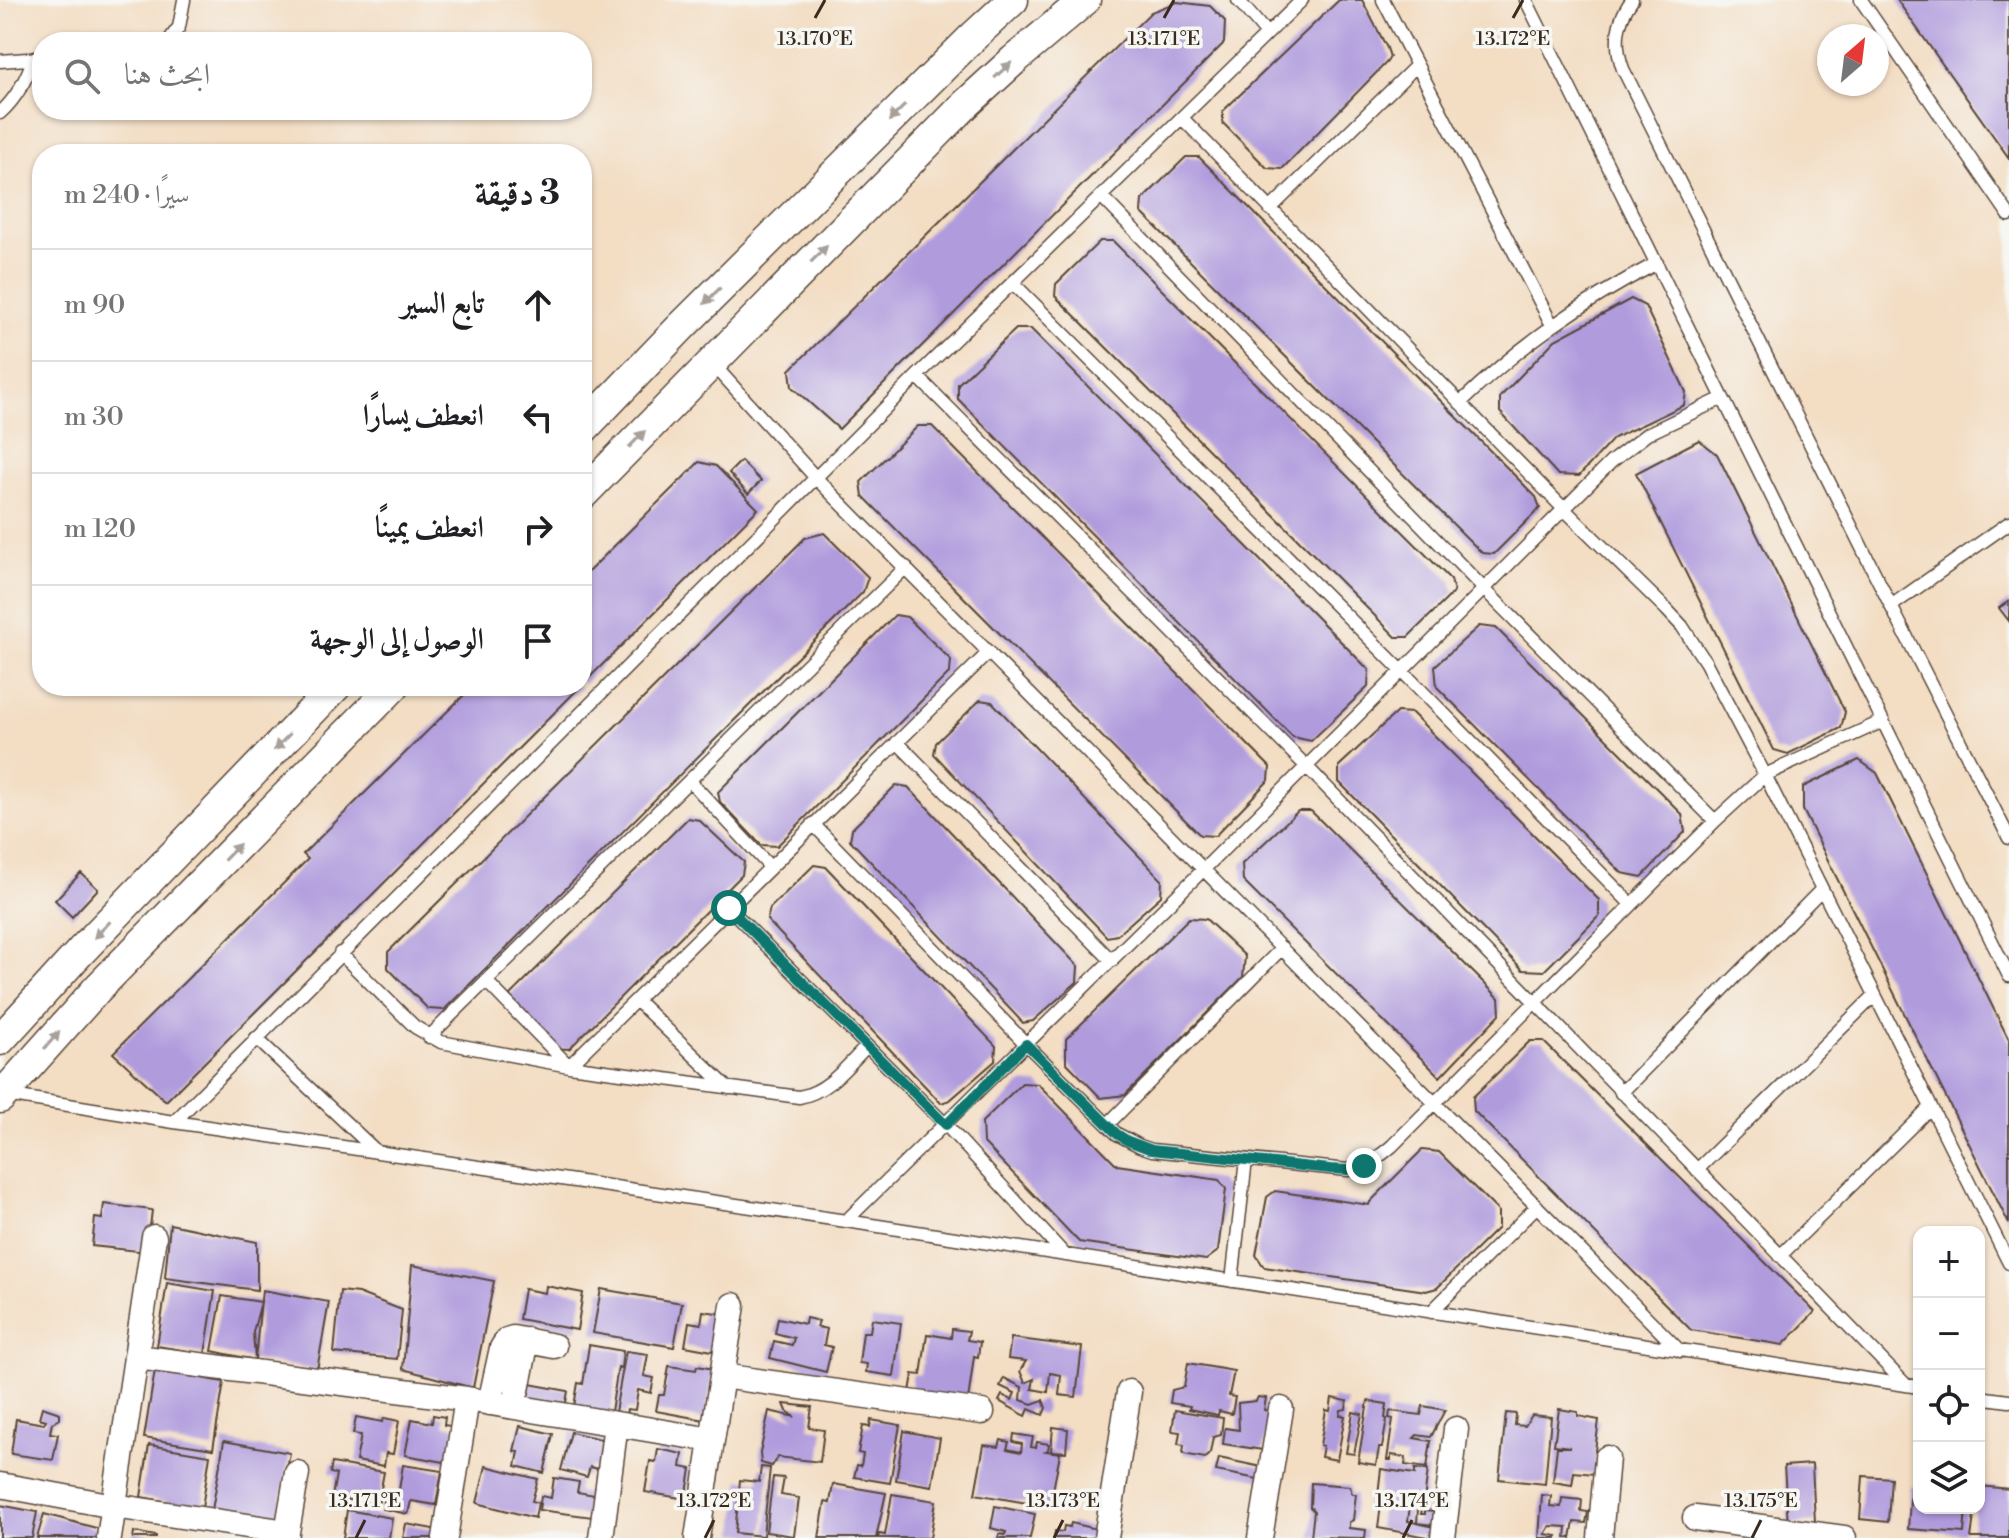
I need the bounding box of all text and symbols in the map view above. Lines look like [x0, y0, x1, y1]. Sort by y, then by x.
north arrow [1817, 24, 1889, 96]
text: 13.170°E [777, 27, 853, 52]
text: 13.171°E [1128, 27, 1200, 52]
text: 13.172°E [1476, 27, 1550, 52]
search box [32, 32, 592, 120]
icon: search [60, 54, 104, 98]
text: ابحث هنا [124, 56, 210, 94]
one-way arrow [993, 62, 1012, 80]
one-way arrow [888, 103, 907, 122]
text: 3 دقيقة [475, 173, 560, 215]
text: سيرًا · 240 m [64, 179, 190, 211]
one-way arrow [809, 245, 828, 264]
icon: ahead [516, 283, 560, 327]
text: تابع السير [401, 285, 484, 323]
one-way arrow [703, 286, 722, 305]
text: 90 m [64, 289, 125, 321]
icon: left [516, 395, 560, 439]
text: انعطف يسارًا [363, 397, 484, 435]
text: 30 m [64, 401, 124, 433]
one-way arrow [627, 430, 645, 449]
icon: right [516, 507, 560, 551]
text: انعطف يمينًا [375, 509, 484, 547]
text: 120 m [64, 513, 136, 545]
icon: arrive [516, 619, 560, 663]
text: الوصول إلى الوجهة [310, 621, 484, 659]
one-way arrow [273, 732, 292, 751]
one-way arrow [222, 843, 240, 862]
route start [711, 890, 747, 926]
one-way arrow [93, 920, 111, 939]
one-way arrow [42, 1030, 60, 1049]
route end [1346, 1148, 1382, 1184]
map controls [1913, 1226, 1985, 1514]
button: + [1913, 1226, 1985, 1298]
button: − [1913, 1298, 1985, 1370]
button: locate [1913, 1370, 1985, 1442]
button: layers [1913, 1442, 1985, 1514]
text: 13.171°E [329, 1489, 401, 1514]
text: 13.172°E [677, 1489, 751, 1514]
text: 13.173°E [1026, 1489, 1100, 1514]
text: 13.174°E [1375, 1489, 1449, 1514]
text: 13.175°E [1724, 1489, 1798, 1514]

